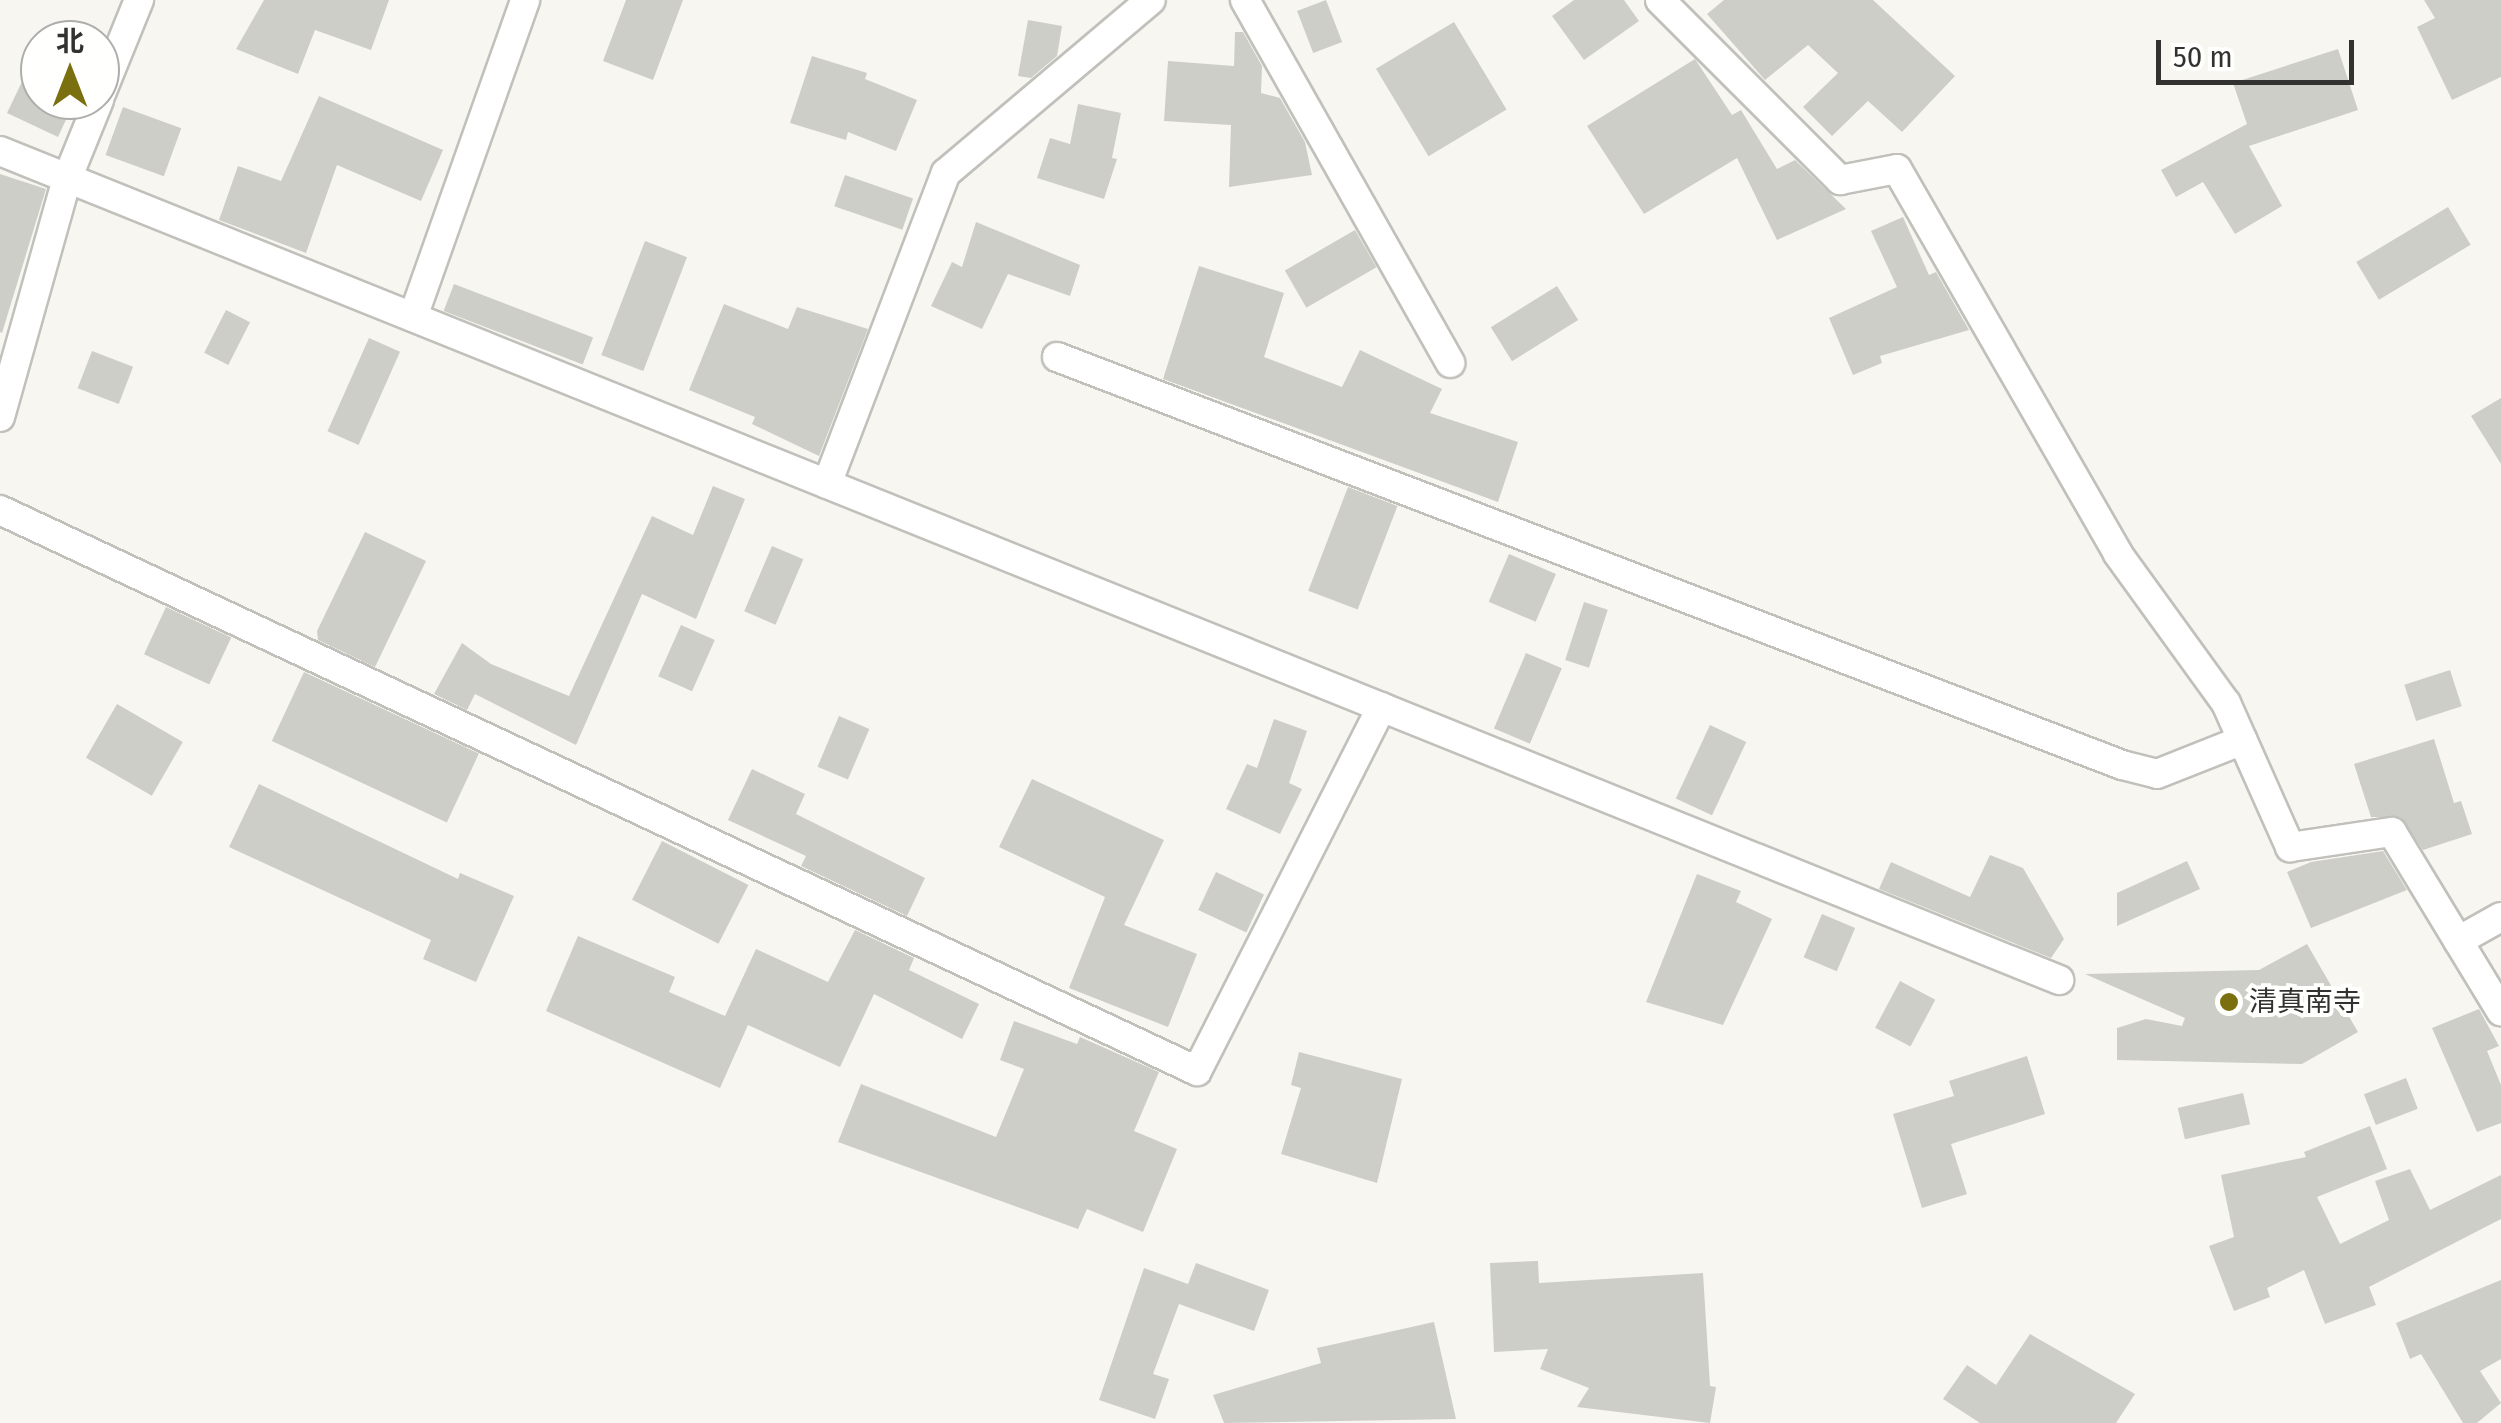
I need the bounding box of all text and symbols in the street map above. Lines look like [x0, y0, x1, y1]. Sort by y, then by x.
north arrow [20, 20, 120, 120]
scale bar [2161, 20, 2358, 82]
text: 北 [56, 25, 84, 58]
text: 50 m [2173, 39, 2233, 75]
place label: 清真南寺 [2249, 985, 2361, 1019]
marker: 清真南寺 [2218, 991, 2240, 1013]

